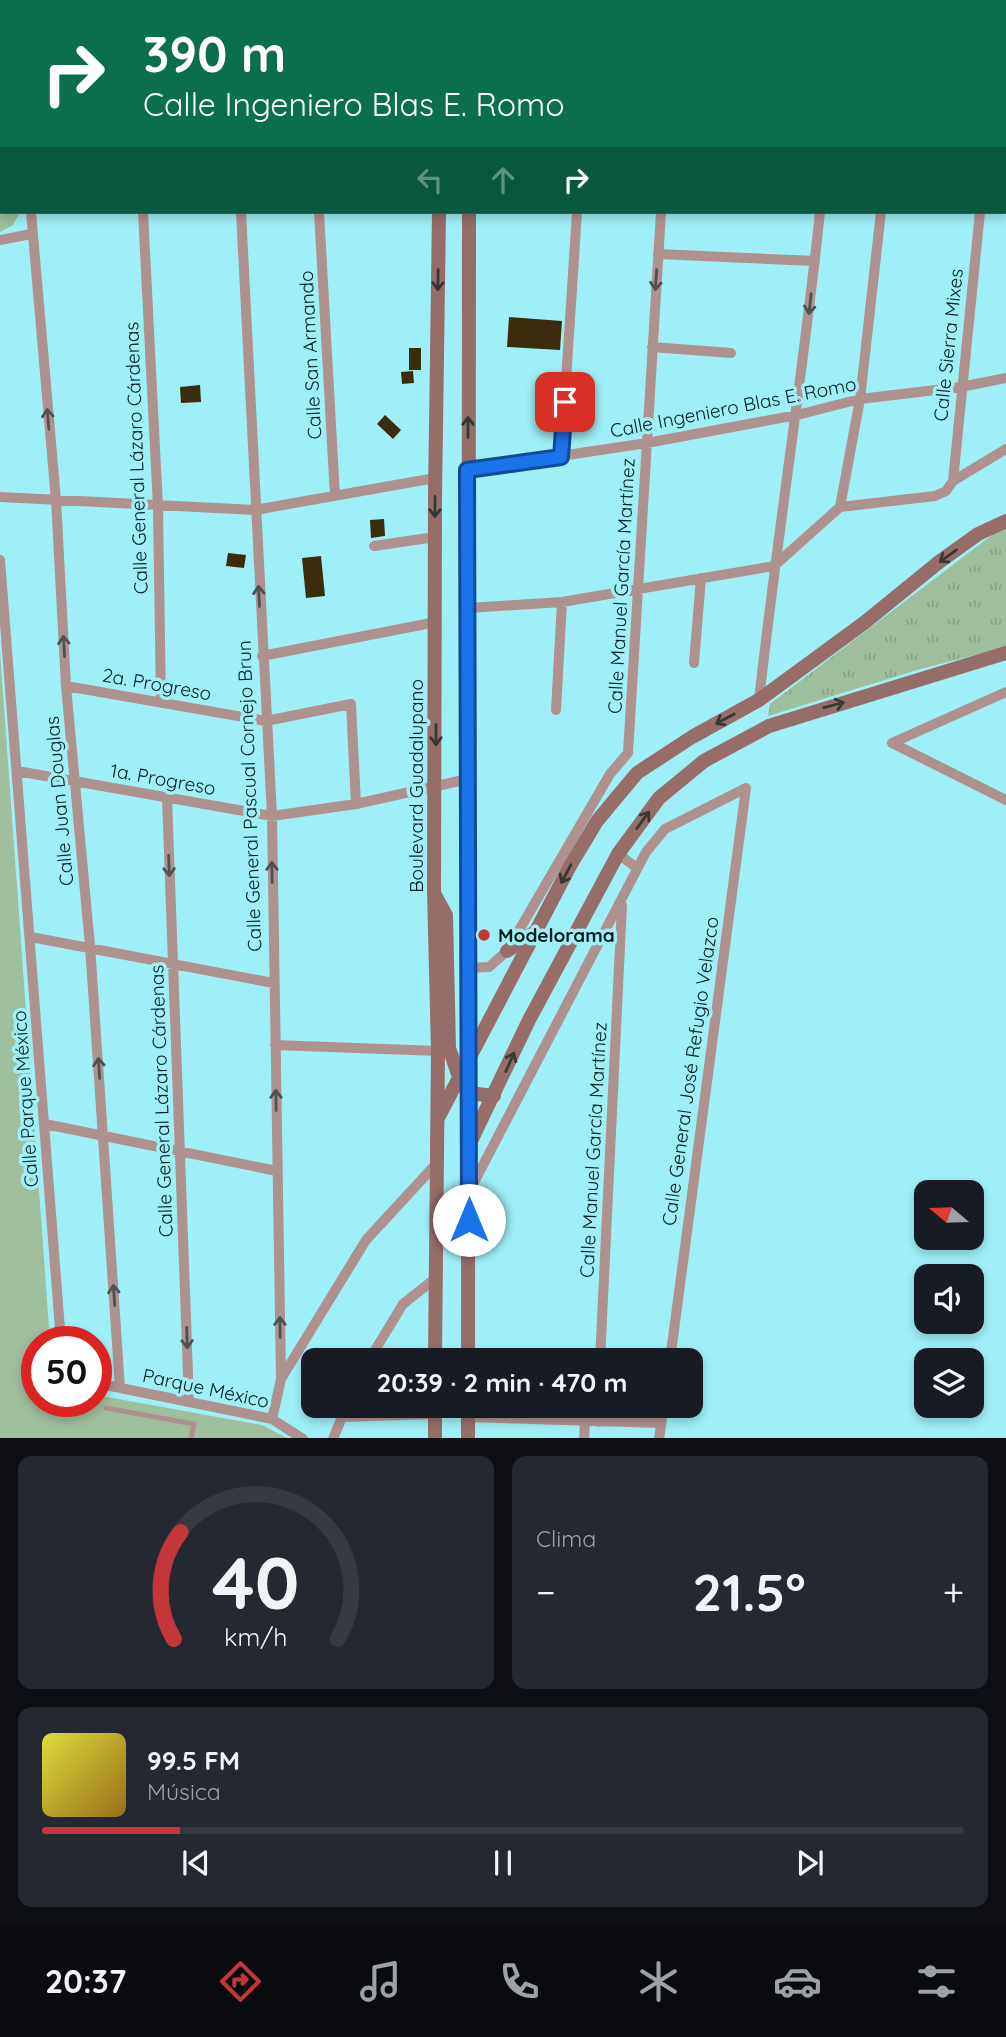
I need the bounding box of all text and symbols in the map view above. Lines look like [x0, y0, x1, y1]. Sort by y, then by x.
text: 390 m [143, 23, 286, 84]
icon: right [28, 28, 119, 119]
text: Calle Ingeniero Blas E. Romo [143, 84, 565, 124]
icon: left [411, 161, 449, 199]
icon: ahead [484, 161, 522, 199]
icon: right [557, 161, 595, 199]
street label: Calle Sierra Mixes [928, 267, 968, 423]
one-way arrow [431, 268, 444, 291]
one-way arrow [650, 268, 663, 291]
street label: Calle San Armando [294, 270, 326, 440]
one-way arrow [803, 292, 816, 315]
street label: Calle General Lázaro Cárdenas [119, 321, 153, 595]
street label: Calle Ingeniero Blas E. Romo [608, 371, 858, 443]
pin [535, 372, 595, 432]
icon: arrive [546, 383, 584, 421]
one-way arrow [41, 408, 54, 431]
one-way arrow [461, 416, 474, 439]
street label: Calle Manuel García Martínez [602, 458, 640, 714]
one-way arrow [428, 496, 442, 519]
one-way arrow [939, 549, 958, 563]
one-way arrow [252, 585, 265, 608]
one-way arrow [57, 635, 70, 658]
street label: Calle General Pascual Cornejo Brun [232, 640, 266, 952]
street label: 2a. Progreso [101, 663, 213, 705]
street label: Boulevard Guadalupano [404, 679, 428, 893]
one-way arrow [823, 698, 845, 711]
one-way arrow [715, 712, 736, 726]
street label: Calle Juan Douglas [40, 715, 78, 887]
one-way arrow [429, 723, 442, 746]
street label: 1a. Progreso [108, 758, 218, 800]
one-way arrow [636, 811, 650, 830]
one-way arrow [163, 854, 176, 877]
one-way arrow [265, 861, 279, 884]
one-way arrow [559, 863, 572, 884]
street label: Calle General José Refugio Velazco [656, 915, 724, 1227]
place label: Modelorama [498, 923, 615, 947]
marker: Modelorama [476, 927, 492, 943]
street label: Calle General Lázaro Cárdenas [144, 964, 178, 1238]
street label: Calle Parque México [7, 1010, 43, 1188]
street label: Calle Manuel García Martínez [574, 1022, 612, 1278]
one-way arrow [504, 1052, 517, 1073]
one-way arrow [92, 1057, 105, 1080]
one-way arrow [269, 1088, 283, 1111]
north arrow [914, 1180, 984, 1250]
map controls [914, 1180, 984, 1418]
position arrow [432, 1183, 506, 1257]
button: sound [914, 1264, 984, 1334]
one-way arrow [108, 1284, 121, 1307]
one-way arrow [273, 1316, 287, 1339]
speed limit sign: 50 [21, 1326, 112, 1417]
one-way arrow [181, 1327, 194, 1350]
button: layers [914, 1348, 984, 1418]
street label: Parque México [141, 1363, 271, 1413]
text: 20:39 · 2 min · 470 m [377, 1366, 627, 1399]
text: Clima [536, 1524, 596, 1553]
text: 40 [212, 1536, 300, 1627]
text: 21.5° [693, 1559, 806, 1624]
text: − [536, 1568, 556, 1616]
text: + [943, 1568, 964, 1616]
text: km/h [224, 1620, 288, 1651]
text: 99.5 FM [147, 1744, 240, 1777]
text: Música [147, 1777, 221, 1806]
icon: previous [177, 1844, 215, 1882]
icon: pause [484, 1844, 522, 1882]
icon: next [791, 1844, 829, 1882]
icon: directions [216, 1957, 265, 2006]
icon: music [356, 1957, 405, 2006]
icon: phone [495, 1957, 544, 2006]
icon: climate [634, 1957, 683, 2006]
icon: car [773, 1957, 822, 2006]
icon: filters [912, 1957, 961, 2006]
text: 20:37 [45, 1961, 126, 2001]

